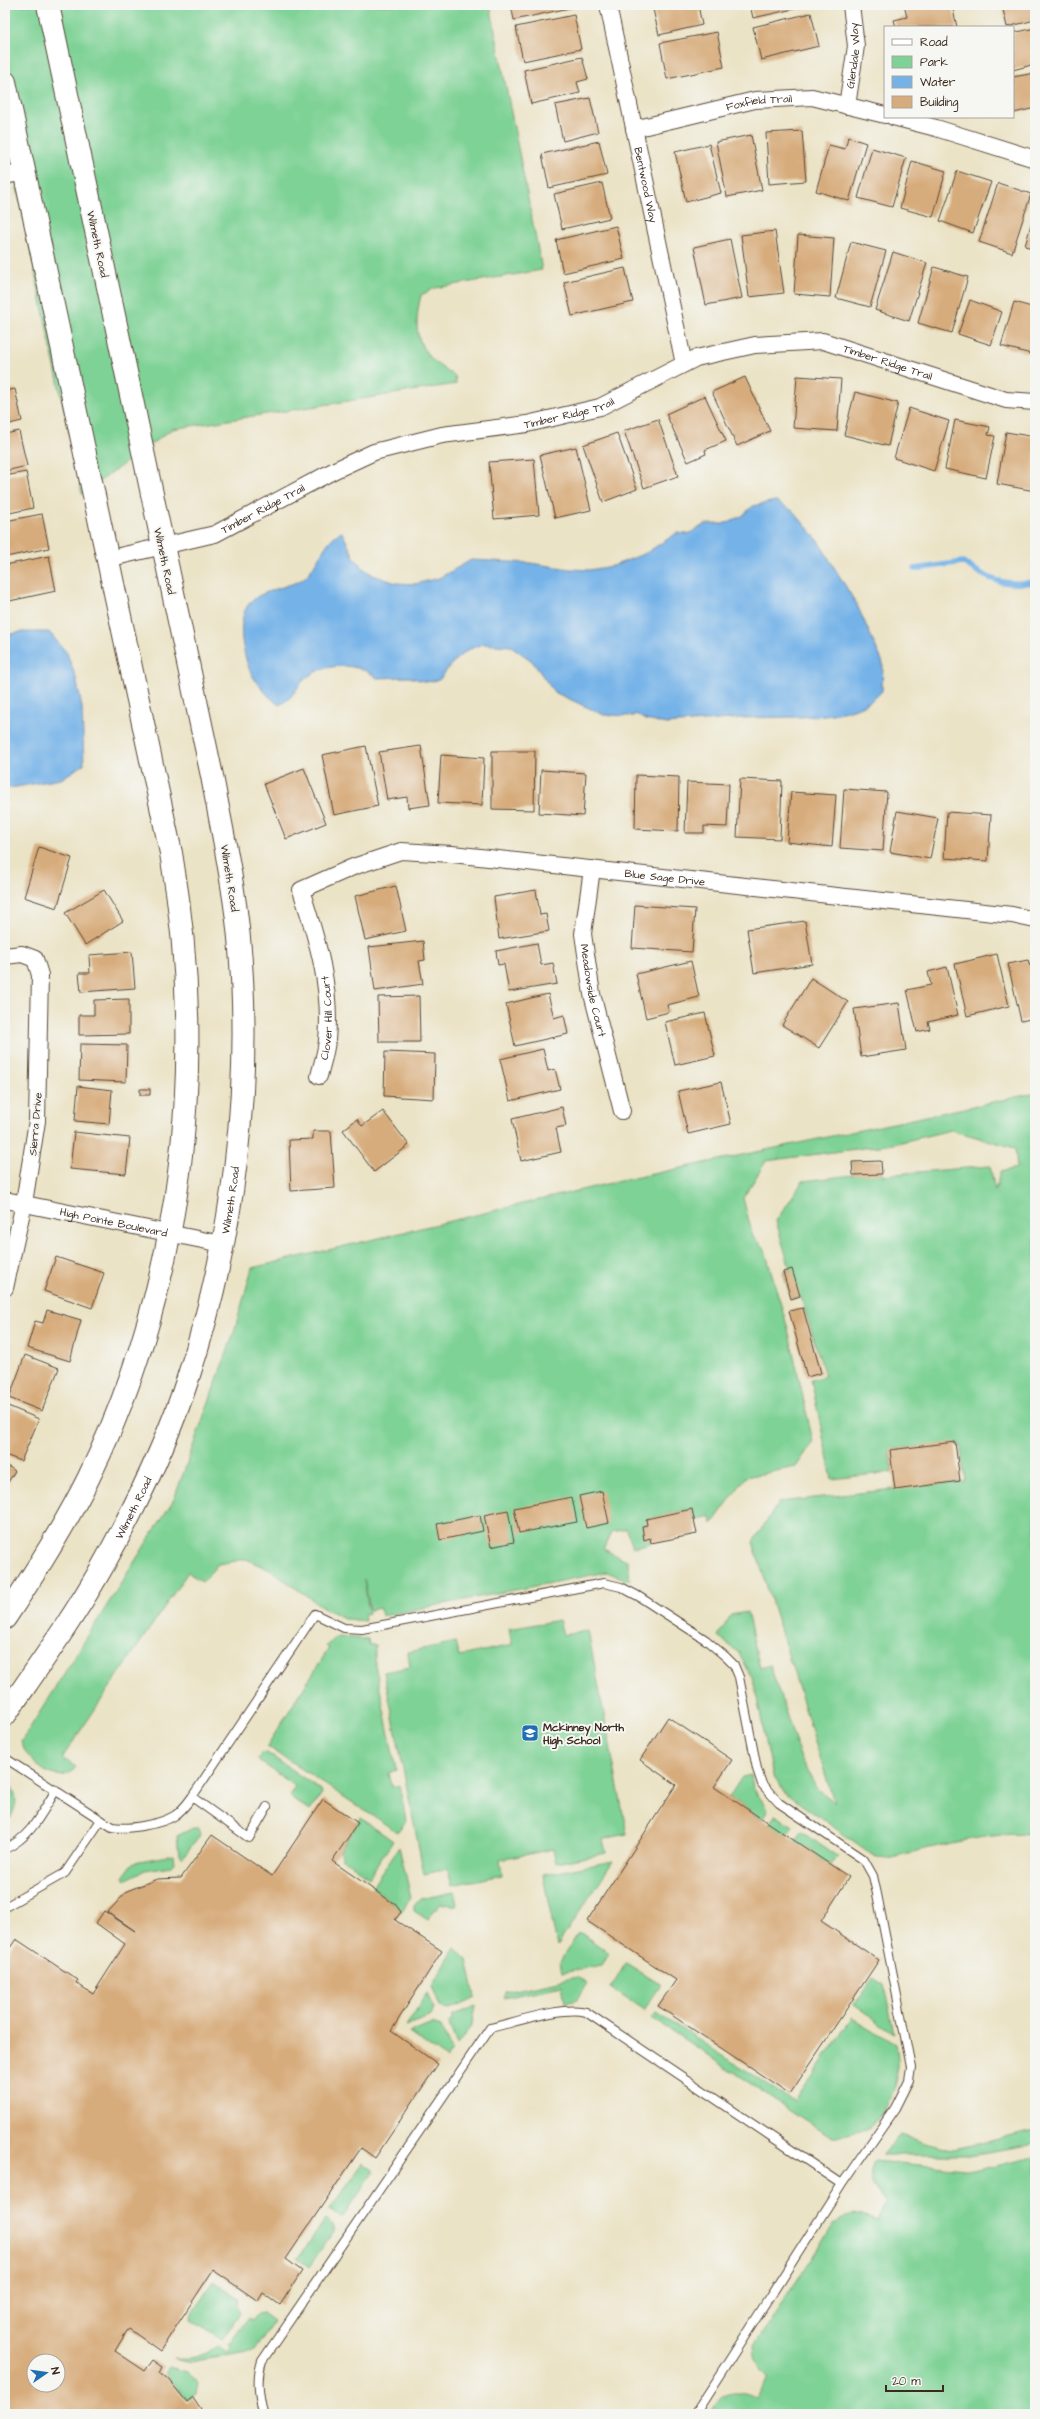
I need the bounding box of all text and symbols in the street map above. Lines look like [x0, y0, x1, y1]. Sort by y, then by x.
street label: Glendale Way [843, 22, 864, 89]
legend [884, 26, 1014, 118]
text: Road [920, 34, 948, 51]
text: Park [920, 54, 948, 71]
text: Water [920, 74, 956, 91]
street label: Foxfield Trail [724, 91, 793, 115]
text: Building [920, 94, 958, 112]
street label: Bentwood Way [630, 146, 661, 225]
street label: Wilmeth Road [83, 209, 112, 279]
street label: Timber Ridge Trail [841, 341, 934, 384]
street label: Timber Ridge Trail [522, 394, 617, 432]
street label: Timber Ridge Trail [219, 480, 308, 537]
street label: Wilmeth Road [150, 526, 179, 596]
street label: Wilmeth Road [217, 843, 242, 913]
street label: Blue Sage Drive [624, 866, 706, 890]
street label: Meadowside Court [577, 943, 610, 1039]
street label: Clover Hill Court [317, 974, 336, 1062]
street label: Sierra Drive [25, 1092, 46, 1156]
street label: Wilmeth Road [218, 1165, 243, 1235]
street label: High Pointe Boulevard [59, 1204, 169, 1241]
street label: Wilmeth Road [112, 1474, 156, 1542]
place label: Mckinney North High School [542, 1720, 624, 1750]
school or university icon: Mckinney North High School [520, 1723, 540, 1743]
north arrow [26, 2353, 66, 2393]
text: N [47, 2366, 63, 2376]
scale bar [886, 2367, 943, 2393]
text: 20 m [892, 2373, 921, 2390]

